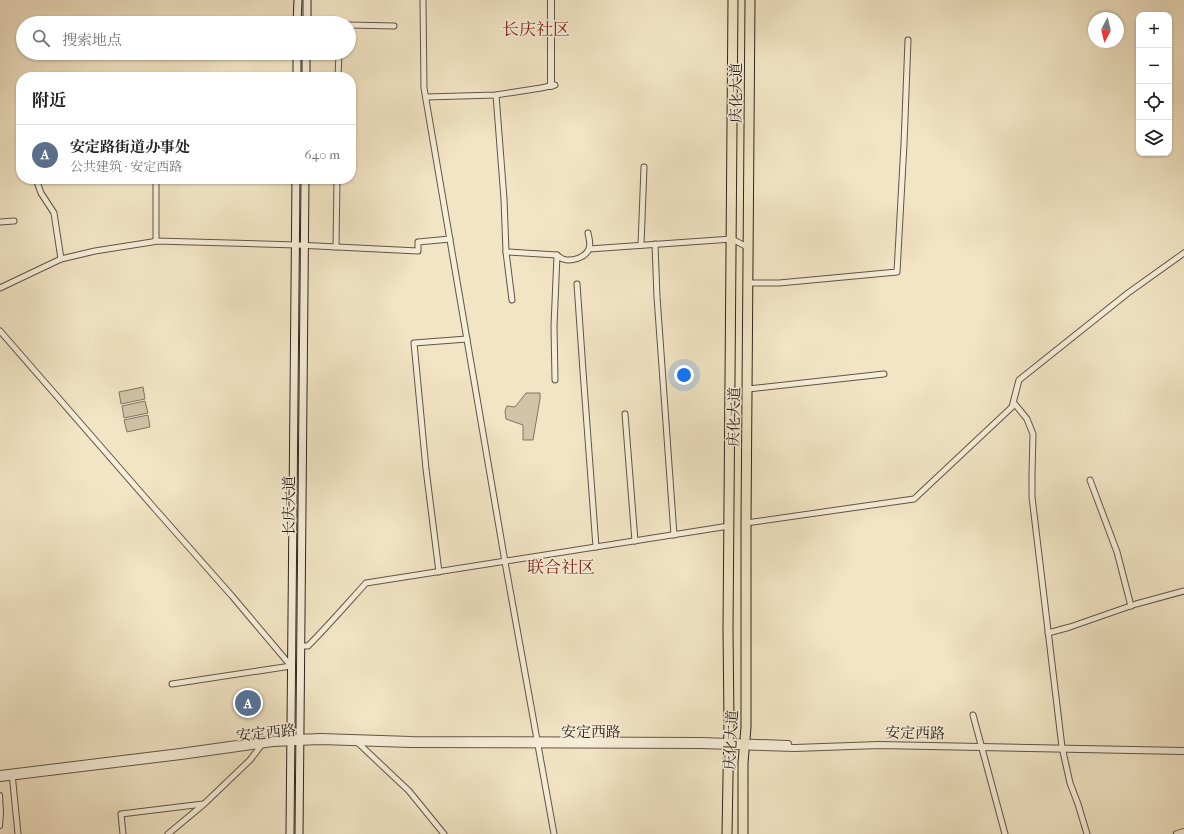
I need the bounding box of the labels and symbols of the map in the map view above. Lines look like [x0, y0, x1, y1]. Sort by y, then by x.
north arrow [1088, 12, 1124, 48]
district label: 长庆社区 [502, 19, 570, 39]
street label: 庆化大道 [727, 63, 745, 123]
your location [674, 365, 694, 385]
street label: 庆化大道 [724, 387, 744, 447]
street label: 长庆大道 [280, 476, 298, 536]
district label: 联合社区 [527, 557, 595, 577]
pin: A [235, 688, 261, 718]
street label: 庆化大道 [720, 710, 742, 770]
street label: 安定西路 [235, 721, 297, 745]
street label: 安定西路 [561, 723, 621, 741]
street label: 安定西路 [885, 723, 945, 743]

